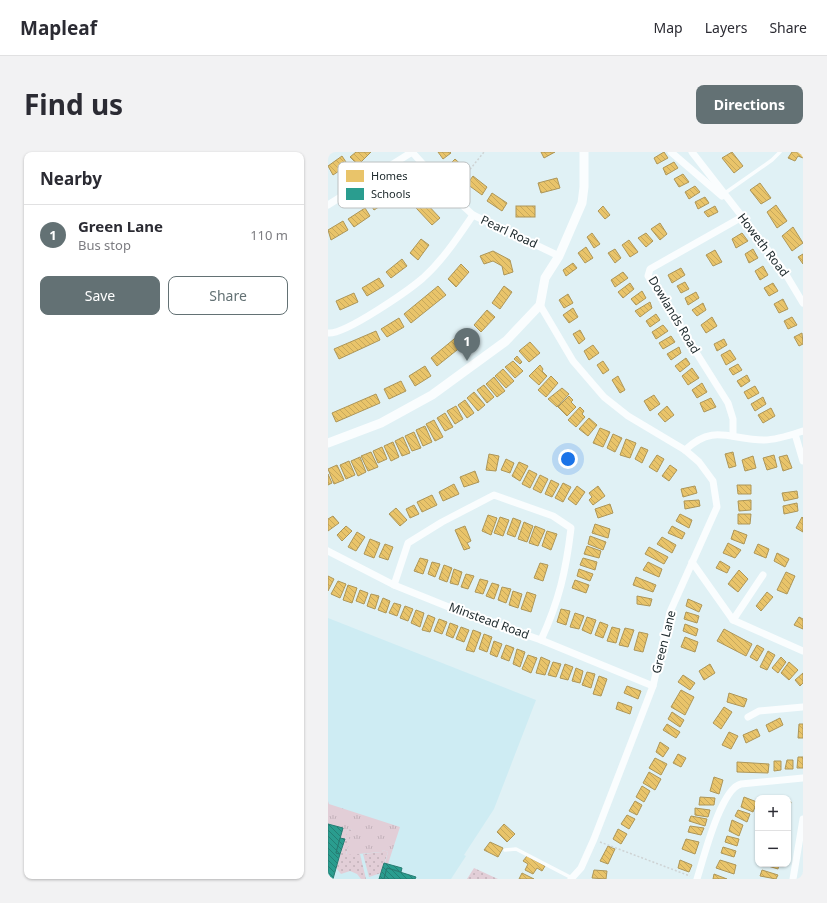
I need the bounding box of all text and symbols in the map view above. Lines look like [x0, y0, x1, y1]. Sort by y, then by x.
text: Mapleaf [20, 15, 97, 41]
text: Map [654, 18, 683, 37]
text: Layers [705, 18, 747, 37]
text: Share [769, 18, 807, 37]
text: Find us [24, 85, 123, 123]
button: Directions [696, 85, 803, 124]
legend [338, 162, 470, 208]
text: Nearby [40, 167, 102, 190]
text: Homes [371, 168, 408, 183]
text: Schools [371, 186, 411, 201]
street label: Howeth Road [734, 209, 793, 280]
street label: Pearl Road [478, 211, 540, 252]
text: Green Lane [78, 216, 163, 236]
text: 1 [49, 226, 57, 244]
text: 110 m [250, 226, 288, 244]
text: Bus stop [78, 236, 131, 254]
street label: Dowlands Road [645, 273, 704, 357]
button: Save [40, 276, 160, 315]
button: Share [168, 276, 288, 315]
pin: 1 [454, 328, 480, 361]
your location [558, 449, 578, 469]
street label: Minstead Road [447, 598, 532, 643]
street label: Green Lane [647, 608, 680, 675]
map controls [755, 795, 791, 867]
button: + [755, 795, 791, 831]
button: − [755, 831, 791, 867]

